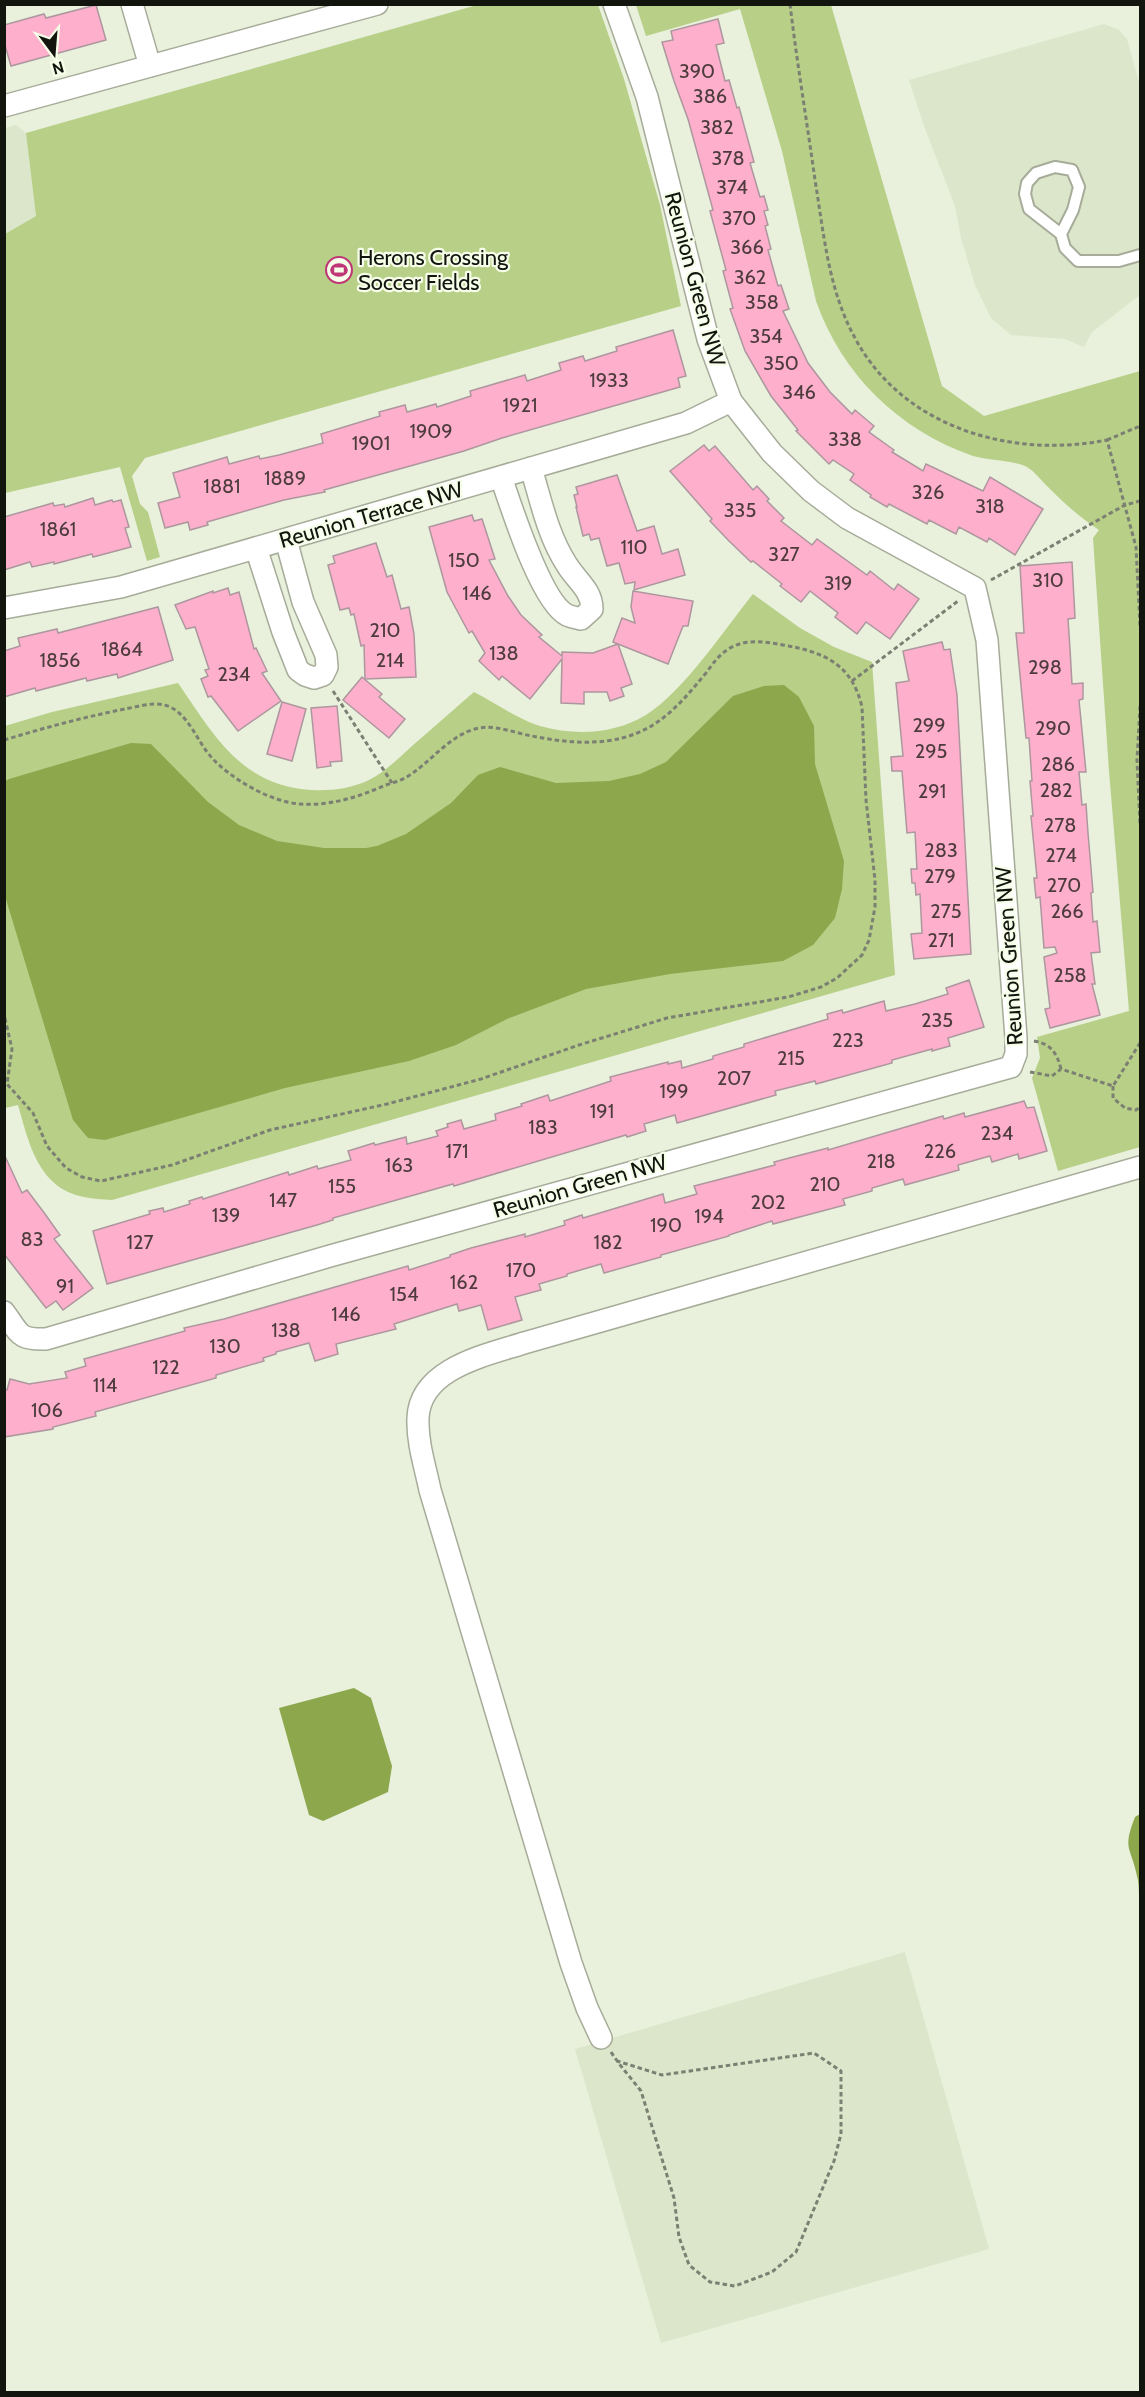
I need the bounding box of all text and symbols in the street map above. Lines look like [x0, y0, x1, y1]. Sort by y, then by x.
north arrow [24, 24, 84, 84]
text: N [50, 57, 66, 79]
house number: 390 [679, 59, 715, 83]
house number: 386 [693, 84, 727, 108]
house number: 382 [700, 115, 734, 139]
house number: 378 [712, 146, 745, 170]
house number: 374 [716, 175, 748, 199]
street label: Reunion Green NW [659, 189, 731, 369]
house number: 370 [722, 206, 756, 230]
house number: 366 [730, 235, 764, 259]
place label: Herons Crossing Soccer Fields [358, 244, 509, 296]
sports icon: Herons Crossing Soccer Fields [324, 255, 354, 285]
house number: 362 [734, 265, 766, 289]
house number: 358 [745, 290, 779, 314]
house number: 354 [749, 324, 783, 348]
house number: 350 [763, 351, 799, 375]
house number: 1933 [589, 368, 629, 392]
house number: 346 [782, 380, 816, 404]
house number: 1921 [503, 393, 537, 417]
house number: 1909 [409, 419, 453, 443]
house number: 338 [828, 427, 862, 451]
house number: 1901 [352, 431, 390, 455]
house number: 1889 [264, 466, 306, 490]
house number: 1881 [203, 474, 241, 498]
street label: Reunion Terrace NW [276, 476, 466, 554]
house number: 326 [912, 480, 944, 504]
house number: 318 [975, 494, 1005, 518]
house number: 335 [724, 498, 756, 522]
house number: 1861 [40, 517, 76, 541]
house number: 110 [621, 535, 648, 559]
house number: 327 [768, 542, 800, 566]
house number: 150 [448, 548, 480, 572]
house number: 310 [1032, 568, 1064, 592]
house number: 319 [824, 571, 852, 595]
house number: 146 [462, 581, 492, 605]
house number: 210 [370, 618, 400, 642]
house number: 1864 [101, 637, 143, 661]
house number: 138 [489, 641, 519, 665]
house number: 1856 [40, 648, 80, 672]
house number: 214 [376, 648, 405, 672]
house number: 298 [1028, 655, 1062, 679]
house number: 234 [218, 662, 251, 686]
house number: 299 [912, 713, 946, 737]
house number: 290 [1035, 716, 1071, 740]
house number: 295 [915, 739, 947, 763]
house number: 286 [1041, 752, 1075, 776]
house number: 282 [1039, 778, 1073, 802]
house number: 291 [918, 779, 946, 803]
house number: 278 [1044, 813, 1076, 837]
house number: 283 [924, 838, 958, 862]
house number: 274 [1045, 843, 1077, 867]
house number: 279 [924, 864, 956, 888]
street label: Reunion Green NW [989, 865, 1029, 1046]
house number: 270 [1047, 873, 1081, 897]
house number: 275 [930, 899, 962, 923]
house number: 266 [1050, 899, 1084, 923]
house number: 271 [927, 928, 955, 952]
house number: 258 [1053, 963, 1087, 987]
house number: 235 [921, 1008, 953, 1032]
house number: 223 [832, 1028, 864, 1052]
house number: 215 [777, 1046, 805, 1070]
house number: 207 [717, 1066, 751, 1090]
house number: 199 [659, 1079, 689, 1103]
house number: 191 [590, 1099, 614, 1123]
house number: 183 [528, 1115, 558, 1139]
house number: 234 [981, 1121, 1014, 1145]
house number: 171 [445, 1139, 469, 1163]
house number: 226 [924, 1139, 956, 1163]
street label: Reunion Green NW [490, 1148, 670, 1224]
house number: 218 [866, 1149, 896, 1173]
house number: 163 [385, 1153, 413, 1177]
house number: 210 [810, 1172, 840, 1196]
house number: 155 [328, 1174, 356, 1198]
house number: 147 [269, 1188, 297, 1212]
house number: 202 [751, 1190, 785, 1214]
house number: 139 [212, 1203, 240, 1227]
house number: 194 [694, 1204, 724, 1228]
house number: 190 [650, 1213, 682, 1237]
house number: 83 [21, 1227, 43, 1251]
house number: 127 [126, 1230, 154, 1254]
house number: 182 [593, 1230, 623, 1254]
house number: 170 [506, 1258, 536, 1282]
house number: 162 [450, 1270, 478, 1294]
house number: 91 [56, 1274, 74, 1298]
house number: 154 [390, 1282, 419, 1306]
house number: 146 [331, 1302, 361, 1326]
house number: 138 [271, 1318, 301, 1342]
house number: 130 [209, 1334, 241, 1358]
house number: 122 [152, 1355, 180, 1379]
house number: 114 [93, 1373, 118, 1397]
house number: 106 [31, 1398, 63, 1422]

